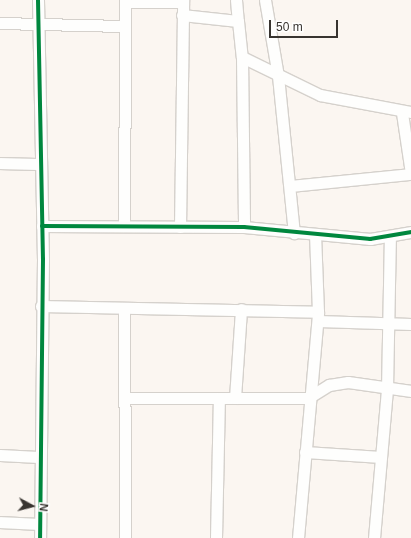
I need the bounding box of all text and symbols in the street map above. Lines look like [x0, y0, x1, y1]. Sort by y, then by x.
scale bar [271, 12, 340, 38]
text: 50 m [276, 20, 303, 34]
north arrow [12, 486, 52, 526]
text: N [37, 503, 50, 512]

